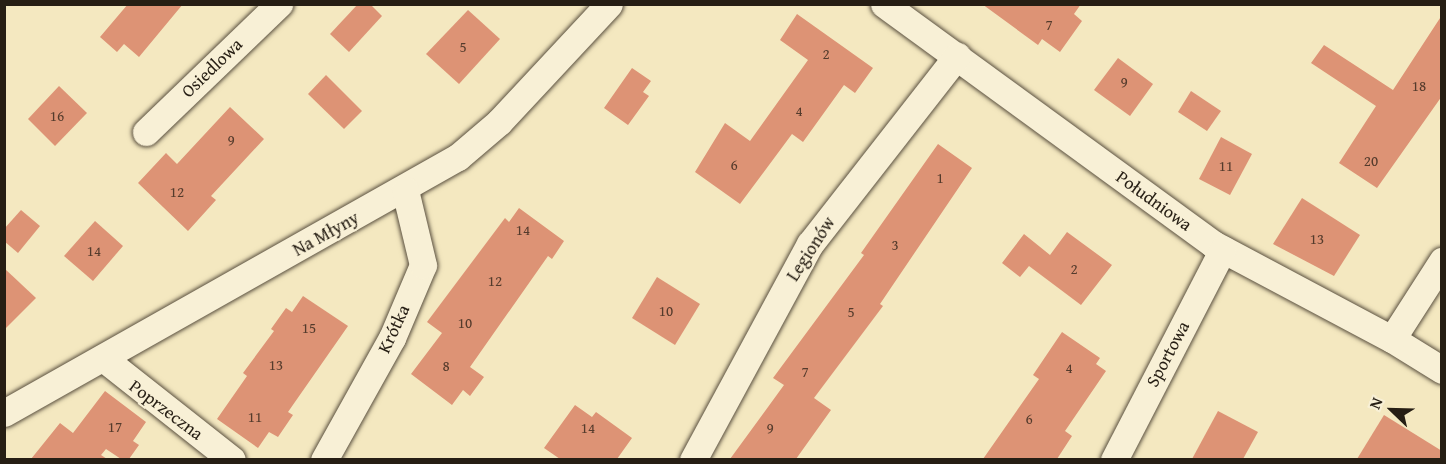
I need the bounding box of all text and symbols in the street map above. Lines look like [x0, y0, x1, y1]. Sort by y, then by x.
house number: 7 [1045, 16, 1053, 34]
street label: Osiedlowa [177, 34, 247, 102]
house number: 5 [459, 38, 467, 56]
house number: 2 [822, 45, 830, 63]
house number: 9 [1120, 73, 1128, 91]
house number: 18 [1412, 77, 1426, 95]
house number: 4 [795, 102, 803, 120]
house number: 16 [50, 107, 64, 125]
house number: 9 [227, 131, 235, 149]
house number: 20 [1364, 152, 1378, 170]
house number: 6 [730, 156, 738, 174]
house number: 11 [1219, 157, 1233, 175]
street label: Południowa [1112, 166, 1196, 236]
house number: 1 [936, 169, 944, 187]
house number: 12 [170, 183, 184, 201]
street label: Na Młyny [289, 207, 363, 261]
street label: Legionów [782, 213, 840, 285]
house number: 14 [516, 221, 530, 239]
house number: 13 [1310, 230, 1324, 248]
house number: 3 [891, 236, 899, 254]
house number: 14 [87, 242, 101, 260]
house number: 2 [1070, 260, 1078, 278]
house number: 12 [488, 272, 502, 290]
street label: Krótka [373, 301, 415, 357]
house number: 10 [659, 302, 673, 320]
house number: 5 [847, 303, 855, 321]
house number: 10 [458, 314, 472, 332]
street label: Sportowa [1142, 317, 1194, 391]
house number: 15 [302, 319, 316, 337]
house number: 13 [269, 356, 283, 374]
house number: 8 [442, 357, 450, 375]
house number: 4 [1065, 359, 1073, 377]
house number: 7 [801, 363, 809, 381]
street label: Poprzeczna [125, 375, 207, 445]
north arrow [1362, 380, 1422, 440]
text: N [1362, 393, 1389, 413]
house number: 11 [248, 408, 262, 426]
house number: 6 [1025, 410, 1033, 428]
house number: 17 [108, 418, 122, 436]
house number: 14 [581, 419, 595, 437]
house number: 9 [766, 419, 774, 437]

